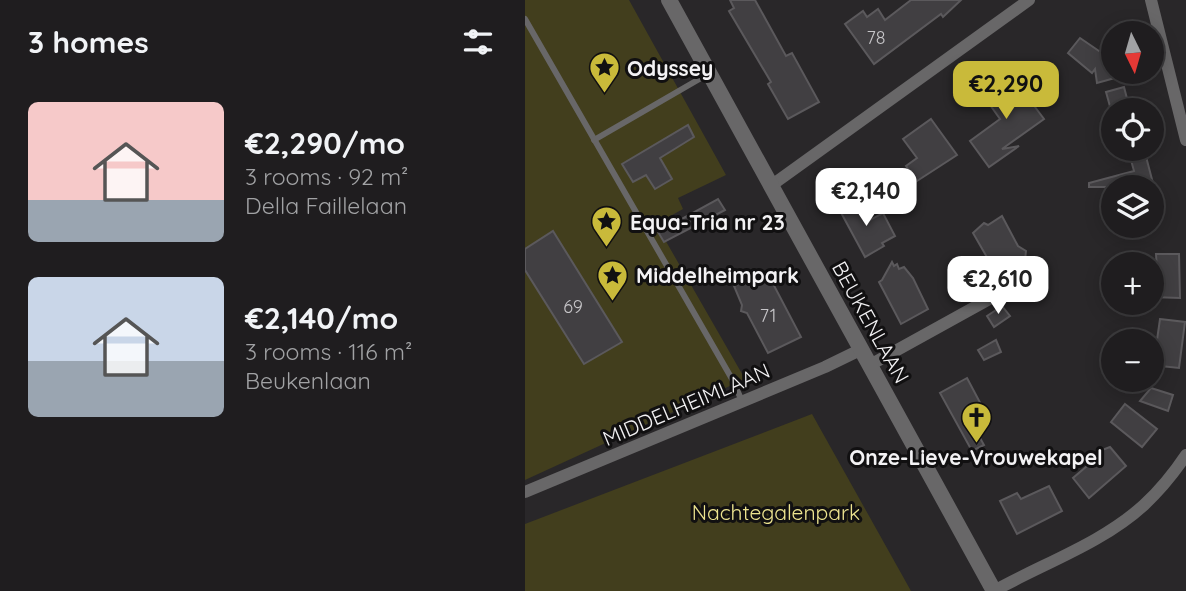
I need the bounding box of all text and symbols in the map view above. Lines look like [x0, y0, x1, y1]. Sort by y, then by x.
north arrow [1101, 21, 1164, 84]
map controls [1101, 21, 1164, 392]
text: 3 homes [28, 23, 149, 61]
icon: filters [459, 23, 497, 61]
house number: 78 [867, 26, 885, 49]
place icon: Odyssey [587, 51, 621, 95]
place label: Odyssey [627, 55, 713, 81]
pin: €2,290 [949, 61, 1063, 121]
text: €2,290 [969, 69, 1043, 98]
button: locate [1101, 98, 1164, 161]
text: €2,290/mo [245, 124, 405, 162]
icon: home [84, 130, 168, 214]
text: 3 rooms · 92 m² [245, 162, 408, 191]
pin: €2,140 [809, 168, 923, 228]
button: layers [1101, 175, 1164, 238]
text: €2,140 [832, 176, 900, 205]
text: Della Faillelaan [245, 191, 407, 220]
place icon: Equa-Tria nr 23 [590, 205, 624, 249]
place label: Equa-Tria nr 23 [630, 209, 785, 235]
button: + [1101, 252, 1164, 315]
street label: BEUKENLAAN [827, 256, 915, 388]
pin: €2,610 [941, 256, 1055, 316]
place icon: Middelheimpark [596, 258, 630, 302]
place label: Middelheimpark [636, 262, 799, 288]
text: €2,610 [963, 264, 1033, 293]
house number: 69 [563, 295, 583, 318]
text: €2,140/mo [245, 299, 398, 337]
house number: 71 [760, 304, 776, 327]
icon: home [84, 305, 168, 389]
button: − [1101, 329, 1164, 392]
text: 3 rooms · 116 m² [245, 337, 412, 366]
street label: MIDDELHEIMLAAN [598, 357, 774, 451]
text: Beukenlaan [245, 366, 371, 395]
church icon: Onze-Lieve-Vrouwekapel [959, 400, 993, 444]
place label: Onze-Lieve-Vrouwekapel [849, 444, 1103, 470]
park label: Nachtegalenpark [692, 499, 860, 525]

